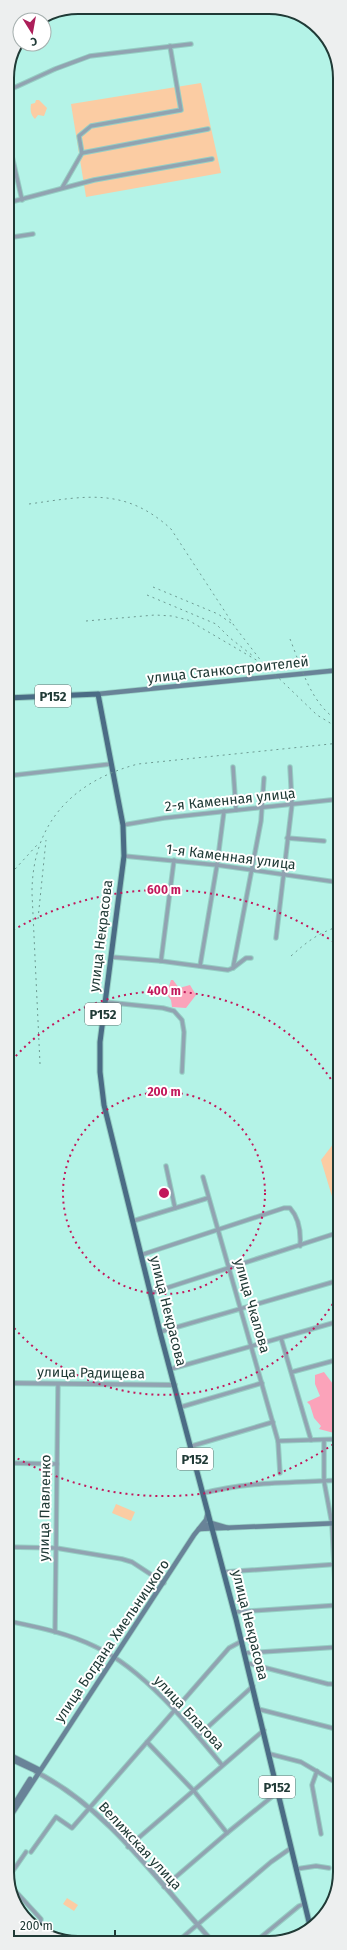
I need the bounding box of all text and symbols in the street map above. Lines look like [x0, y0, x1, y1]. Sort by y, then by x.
north arrow [12, 12, 52, 52]
text: С [29, 34, 38, 48]
street label: улица Станкостроителей [146, 653, 310, 687]
road number: Р152 [35, 685, 71, 707]
street label: 2-я Каменная улица [164, 785, 296, 815]
street label: 1-я Каменная улица [165, 841, 297, 873]
street label: улица Некрасова [86, 879, 116, 993]
text: 600 m [147, 883, 181, 897]
text: 400 m [147, 984, 181, 998]
road number: Р152 [85, 1003, 121, 1025]
text: 200 m [147, 1085, 181, 1099]
centre of rings [157, 1186, 171, 1200]
street label: улица Некрасова [146, 1254, 190, 1368]
street label: улица Чкалова [230, 1257, 274, 1355]
street label: улица Радищева [37, 1364, 145, 1382]
road number: Р152 [177, 1448, 213, 1470]
street label: улица Павленко [36, 1454, 54, 1562]
street label: улица Богдана Хмельницкого [51, 1556, 173, 1726]
street label: улица Некрасова [228, 1568, 272, 1682]
street label: улица Благова [150, 1672, 228, 1754]
road number: Р152 [259, 1776, 295, 1798]
street label: Велижская улица [95, 1798, 185, 1894]
scale bar [14, 1912, 115, 1938]
text: 200 m [20, 1919, 53, 1933]

